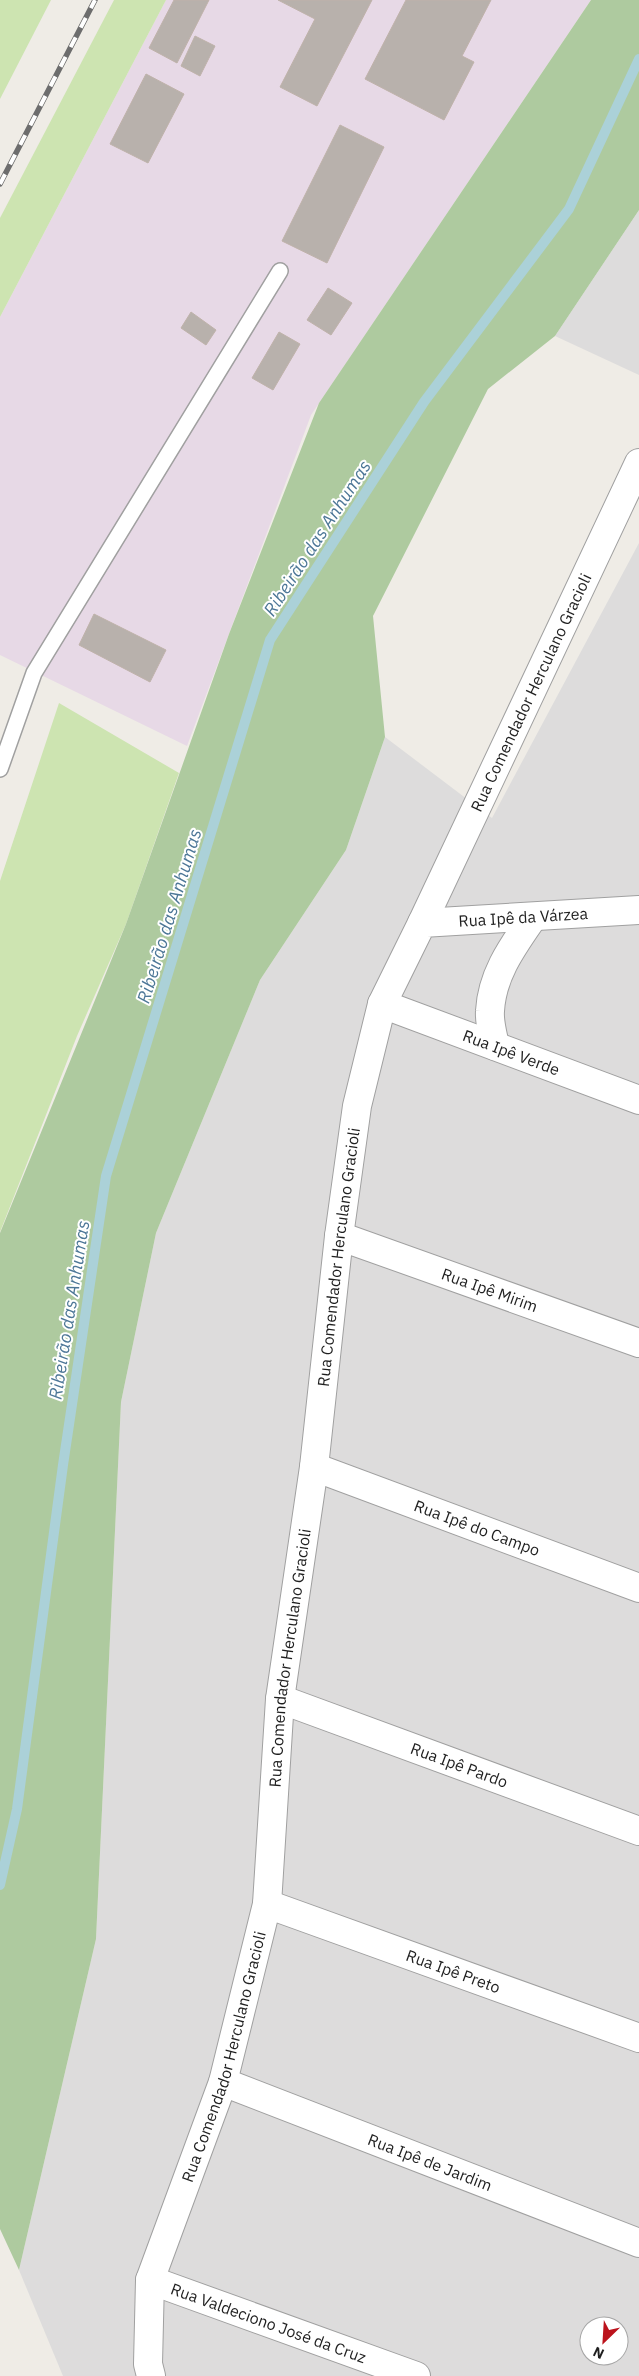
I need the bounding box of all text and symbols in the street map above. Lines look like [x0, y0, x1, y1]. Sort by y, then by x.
water label: Ribeirão das Anhumas [258, 456, 376, 620]
street label: Rua Comendador Herculano Gracioli [466, 570, 595, 815]
water label: Ribeirão das Anhumas [132, 826, 206, 1006]
street label: Rua Ipê da Várzea [458, 903, 589, 931]
street label: Rua Ipê Verde [460, 1025, 563, 1080]
street label: Rua Comendador Herculano Gracioli [313, 1126, 364, 1388]
water label: Ribeirão das Anhumas [43, 1219, 95, 1401]
street label: Rua Ipê Mirim [439, 1263, 541, 1316]
street label: Rua Ipê do Campo [411, 1495, 543, 1560]
street label: Rua Comendador Herculano Gracioli [264, 1527, 315, 1788]
street label: Rua Ipê Pardo [408, 1738, 511, 1792]
street label: Rua Comendador Herculano Gracioli [177, 1929, 270, 2185]
street label: Rua Ipê Preto [404, 1945, 503, 1997]
street label: Rua Ipê de Jardim [365, 2129, 495, 2195]
street label: Rua Valdeciono José da Cruz [168, 2278, 369, 2367]
north arrow [579, 2316, 629, 2366]
text: N [590, 2342, 607, 2363]

